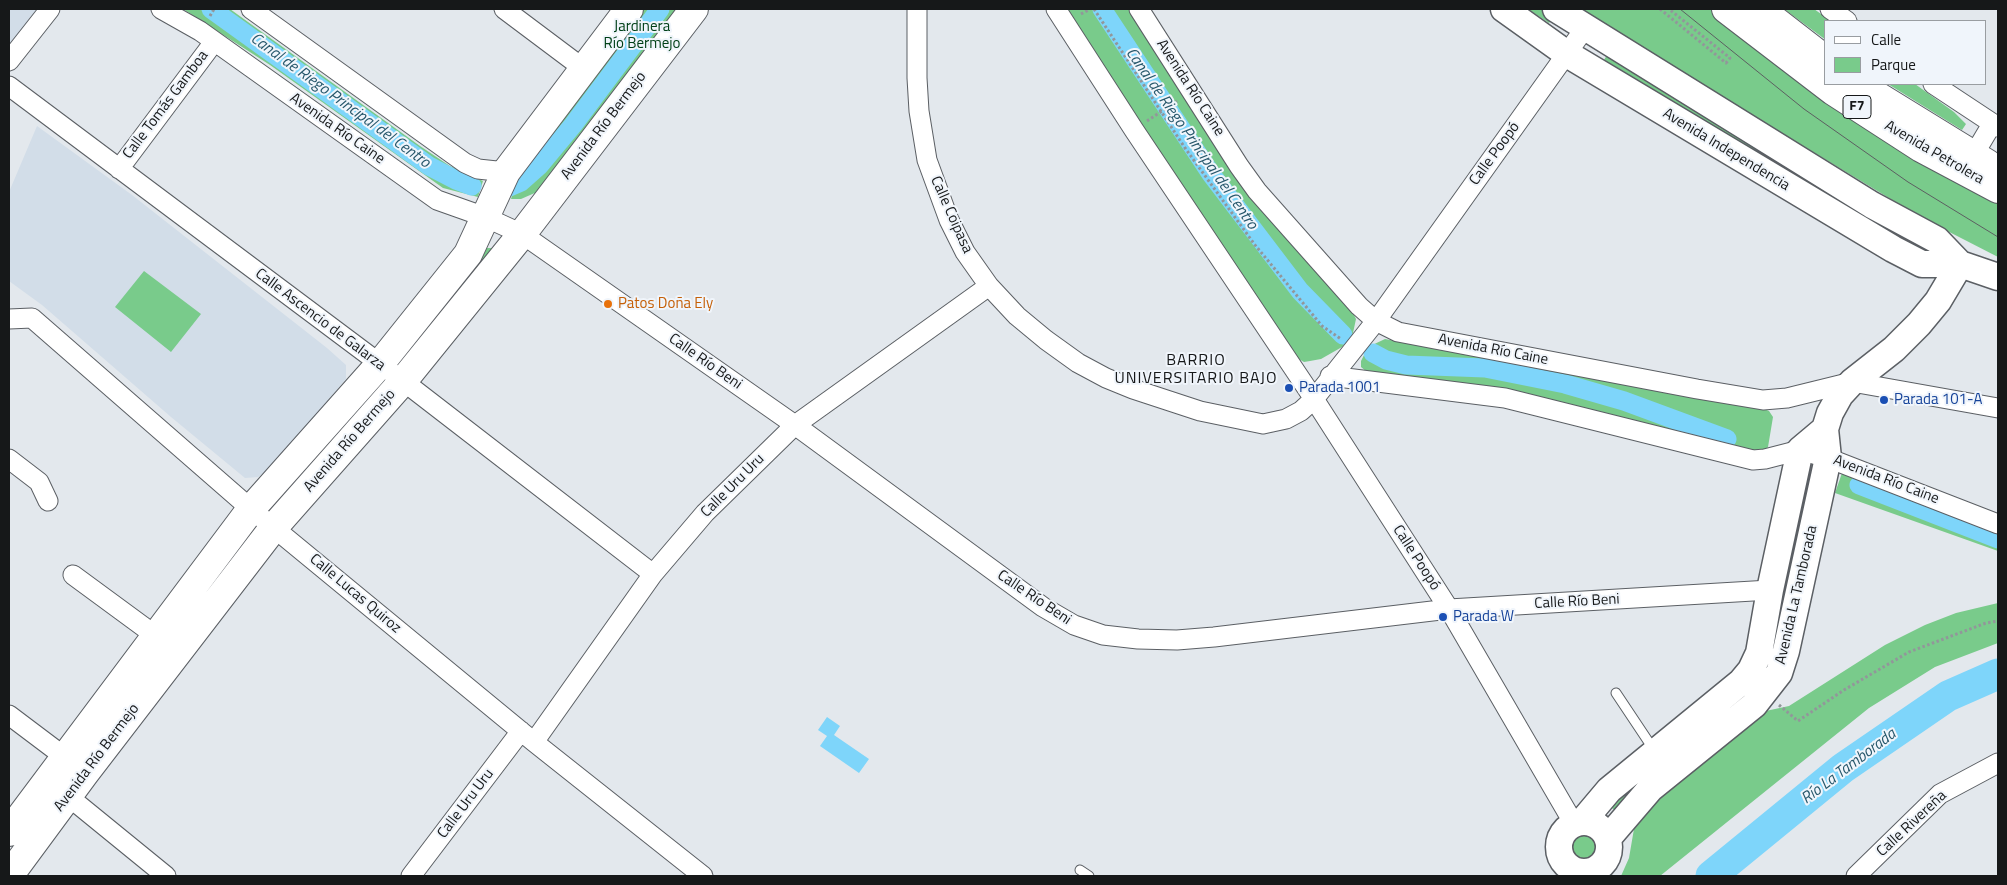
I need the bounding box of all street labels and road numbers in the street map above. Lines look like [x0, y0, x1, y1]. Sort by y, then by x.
street label: Avenida Río Caine [1152, 36, 1228, 140]
street label: Calle Tomás Gamboa [119, 47, 213, 163]
street label: Avenida Río Bermejo [558, 68, 650, 184]
street label: Avenida Río Caine [286, 90, 388, 168]
road number: F7 [1843, 95, 1871, 118]
street label: Avenida Independencia [1659, 105, 1793, 195]
street label: Avenida Petrolera [1881, 117, 1987, 189]
street label: Calle Poopó [1466, 119, 1524, 189]
street label: Calle Coipasa [926, 174, 976, 256]
street label: Calle Ascencio de Galarza [251, 265, 389, 375]
street label: Calle Río Beni [665, 330, 745, 394]
street label: Avenida Río Caine [1436, 331, 1550, 369]
street label: Avenida Río Bermejo [300, 386, 400, 496]
street label: Calle Uru Uru [697, 450, 769, 522]
street label: Avenida Río Caine [1831, 452, 1941, 508]
street label: Calle Poopó [1388, 522, 1444, 594]
street label: Avenida La Tamborada [1772, 524, 1822, 666]
street label: Calle Lucas Quiroz [306, 551, 404, 637]
street label: Calle Río Beni [994, 567, 1074, 629]
street label: Calle Río Beni [1534, 591, 1620, 613]
street label: Avenida Río Bermejo [51, 700, 143, 816]
street label: Calle Uru Uru [434, 766, 498, 842]
street label: Calle Rivereña [1873, 787, 1951, 861]

